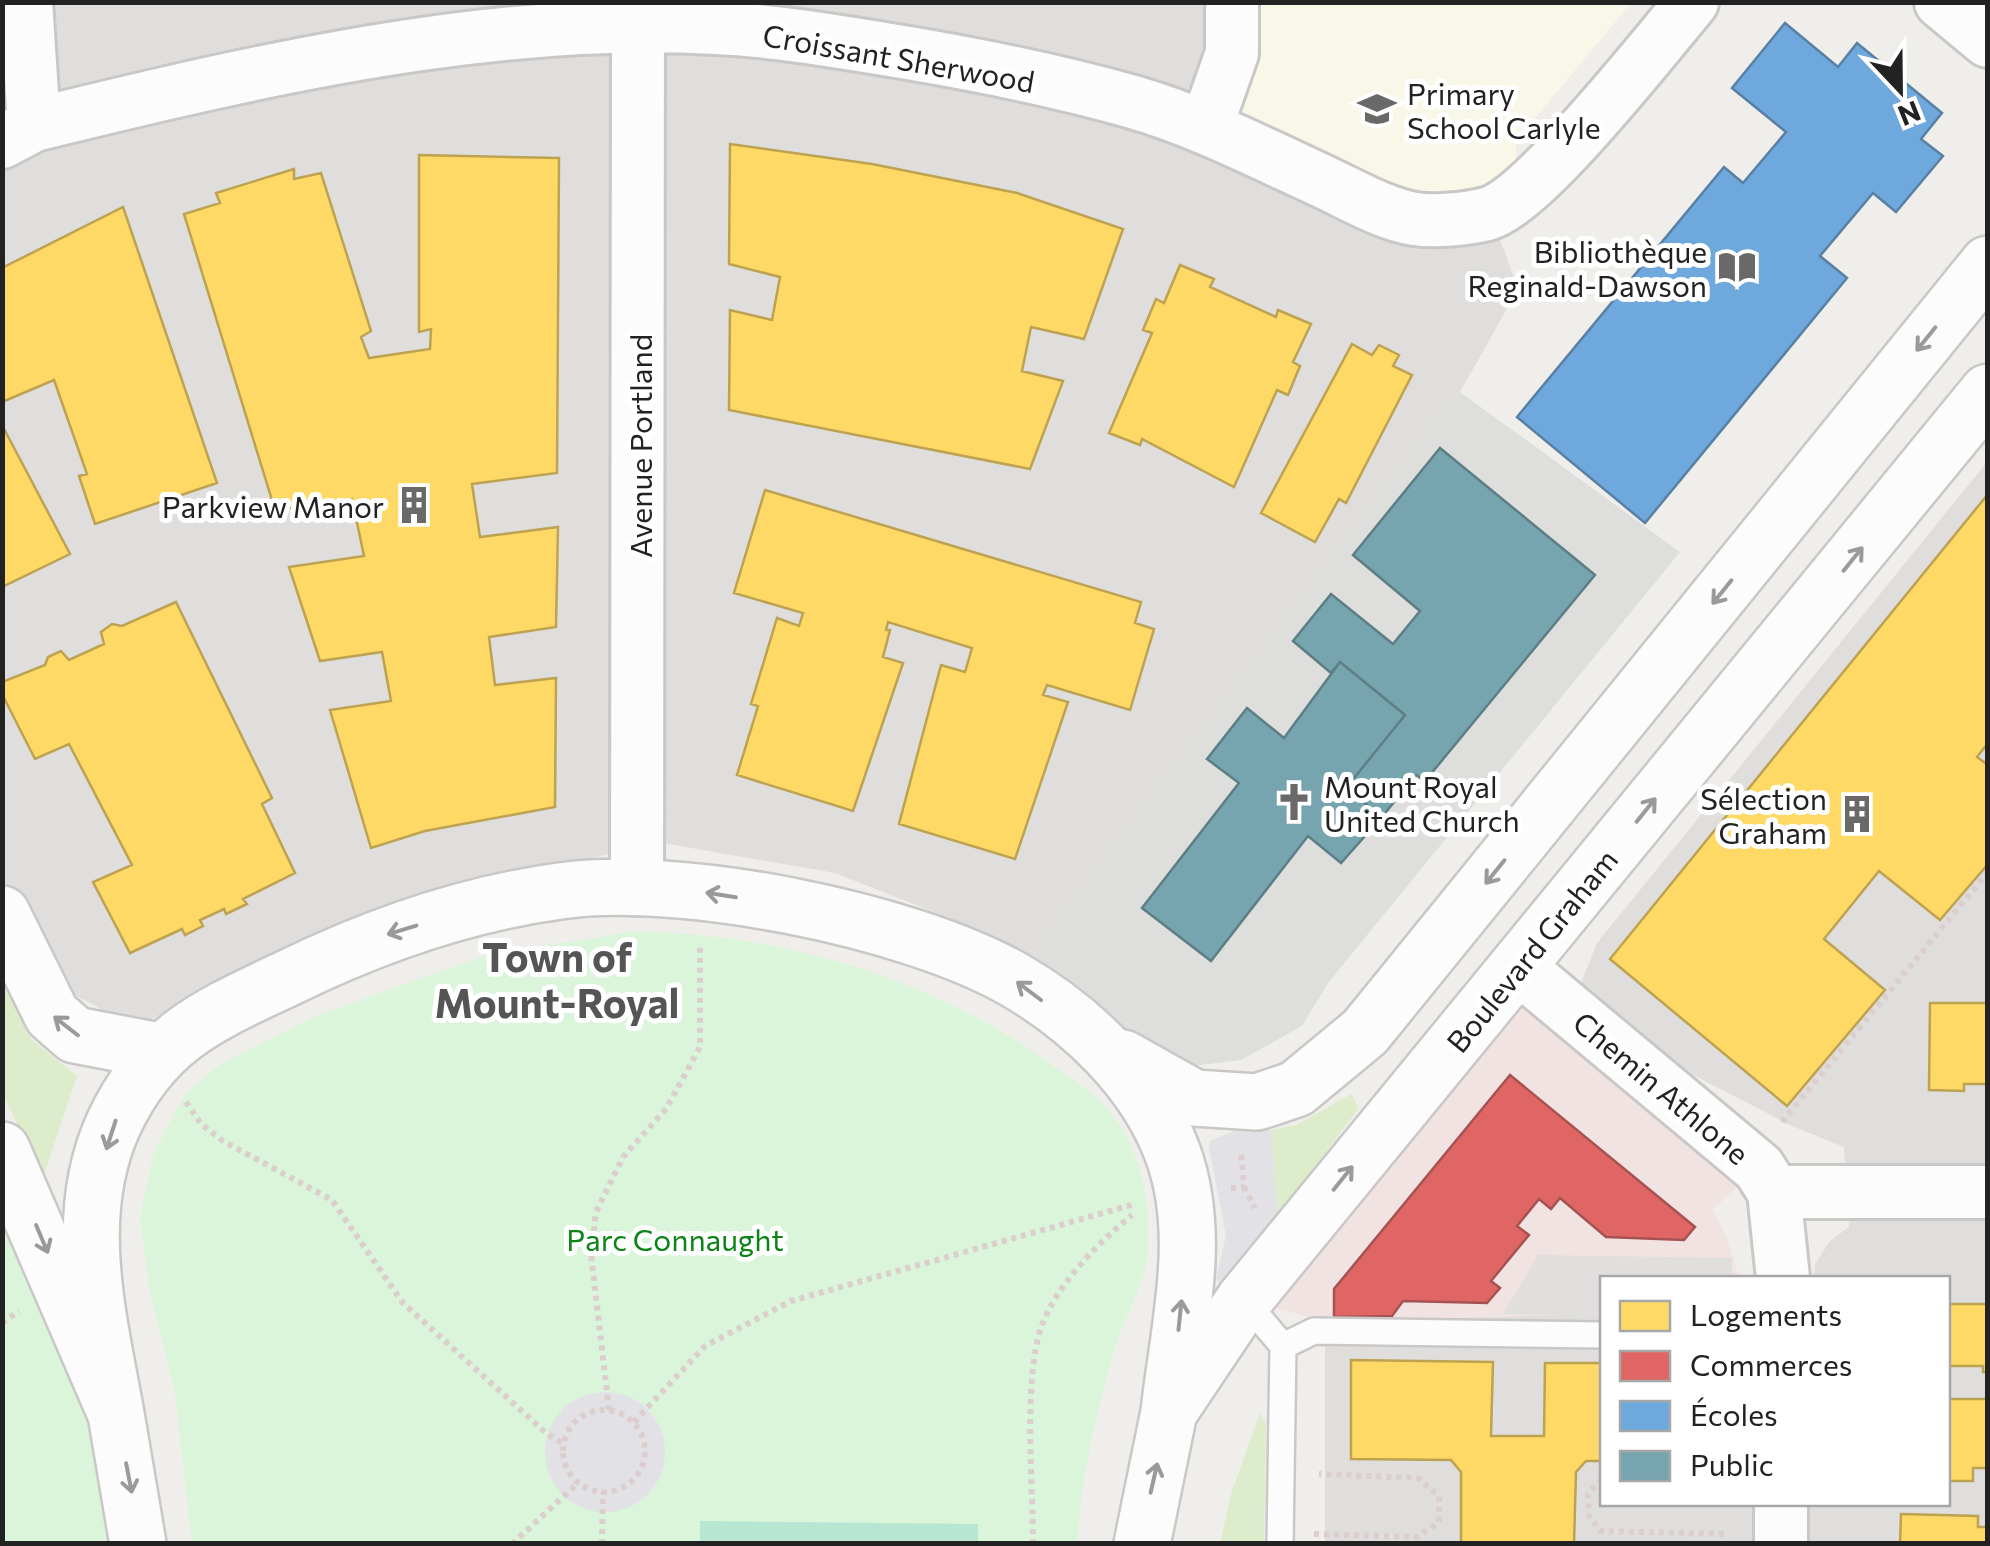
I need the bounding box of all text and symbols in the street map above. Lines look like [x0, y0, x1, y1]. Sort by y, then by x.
street label: Croissant Sherwood [760, 15, 1038, 99]
north arrow [1850, 40, 1950, 140]
place label: Primary School Carlyle [1407, 74, 1601, 145]
school or university icon: Primary School Carlyle [1356, 88, 1398, 130]
text: N [1894, 94, 1926, 134]
place label: Bibliothèque Reginald-Dawson [1467, 232, 1707, 303]
library icon: Bibliothèque Reginald-Dawson [1716, 246, 1758, 288]
one-way arrow [1915, 326, 1937, 352]
street label: Avenue Portland [621, 334, 658, 558]
building icon: Parkview Manor [393, 484, 435, 526]
place label: Parkview Manor [162, 487, 384, 524]
one-way arrow [1841, 546, 1863, 572]
one-way arrow [1712, 578, 1733, 605]
place label: Mount Royal United Church [1324, 767, 1520, 838]
place label: Sélection Graham [1700, 779, 1827, 850]
church icon: Mount Royal United Church [1273, 781, 1315, 823]
building icon: Sélection Graham [1836, 793, 1878, 835]
one-way arrow [1635, 797, 1657, 823]
street label: Boulevard Graham [1438, 841, 1624, 1059]
one-way arrow [1484, 858, 1506, 884]
one-way arrow [706, 886, 738, 904]
one-way arrow [387, 922, 418, 940]
district label: Town of Mount-Royal [435, 931, 679, 1026]
one-way arrow [1016, 981, 1043, 1002]
street label: Chemin Athlone [1567, 1003, 1757, 1171]
one-way arrow [54, 1015, 80, 1037]
one-way arrow [101, 1119, 119, 1151]
one-way arrow [1332, 1165, 1354, 1191]
park label: Parc Connaught [566, 1220, 784, 1257]
one-way arrow [35, 1223, 53, 1254]
legend [1600, 1276, 1950, 1506]
text: Logements [1690, 1295, 1842, 1332]
one-way arrow [1171, 1299, 1190, 1332]
text: Commerces [1690, 1345, 1852, 1382]
text: Écoles [1690, 1395, 1778, 1432]
text: Public [1690, 1445, 1774, 1482]
one-way arrow [120, 1462, 139, 1494]
one-way arrow [1146, 1462, 1164, 1494]

